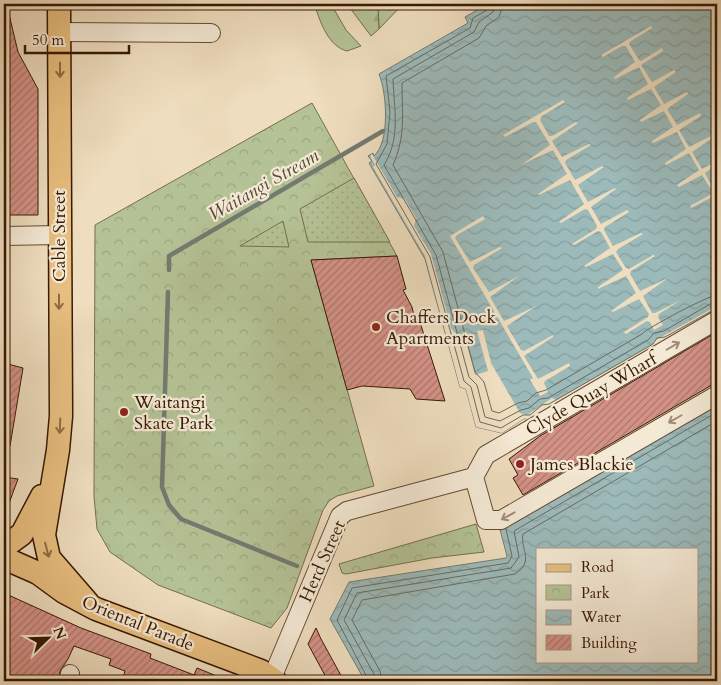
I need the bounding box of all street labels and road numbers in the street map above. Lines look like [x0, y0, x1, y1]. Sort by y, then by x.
street label: Cable Street [47, 190, 72, 282]
street label: Clyde Quay Wharf [521, 345, 664, 442]
street label: Herd Street [293, 516, 352, 606]
street label: Oriental Parade [78, 590, 198, 657]

